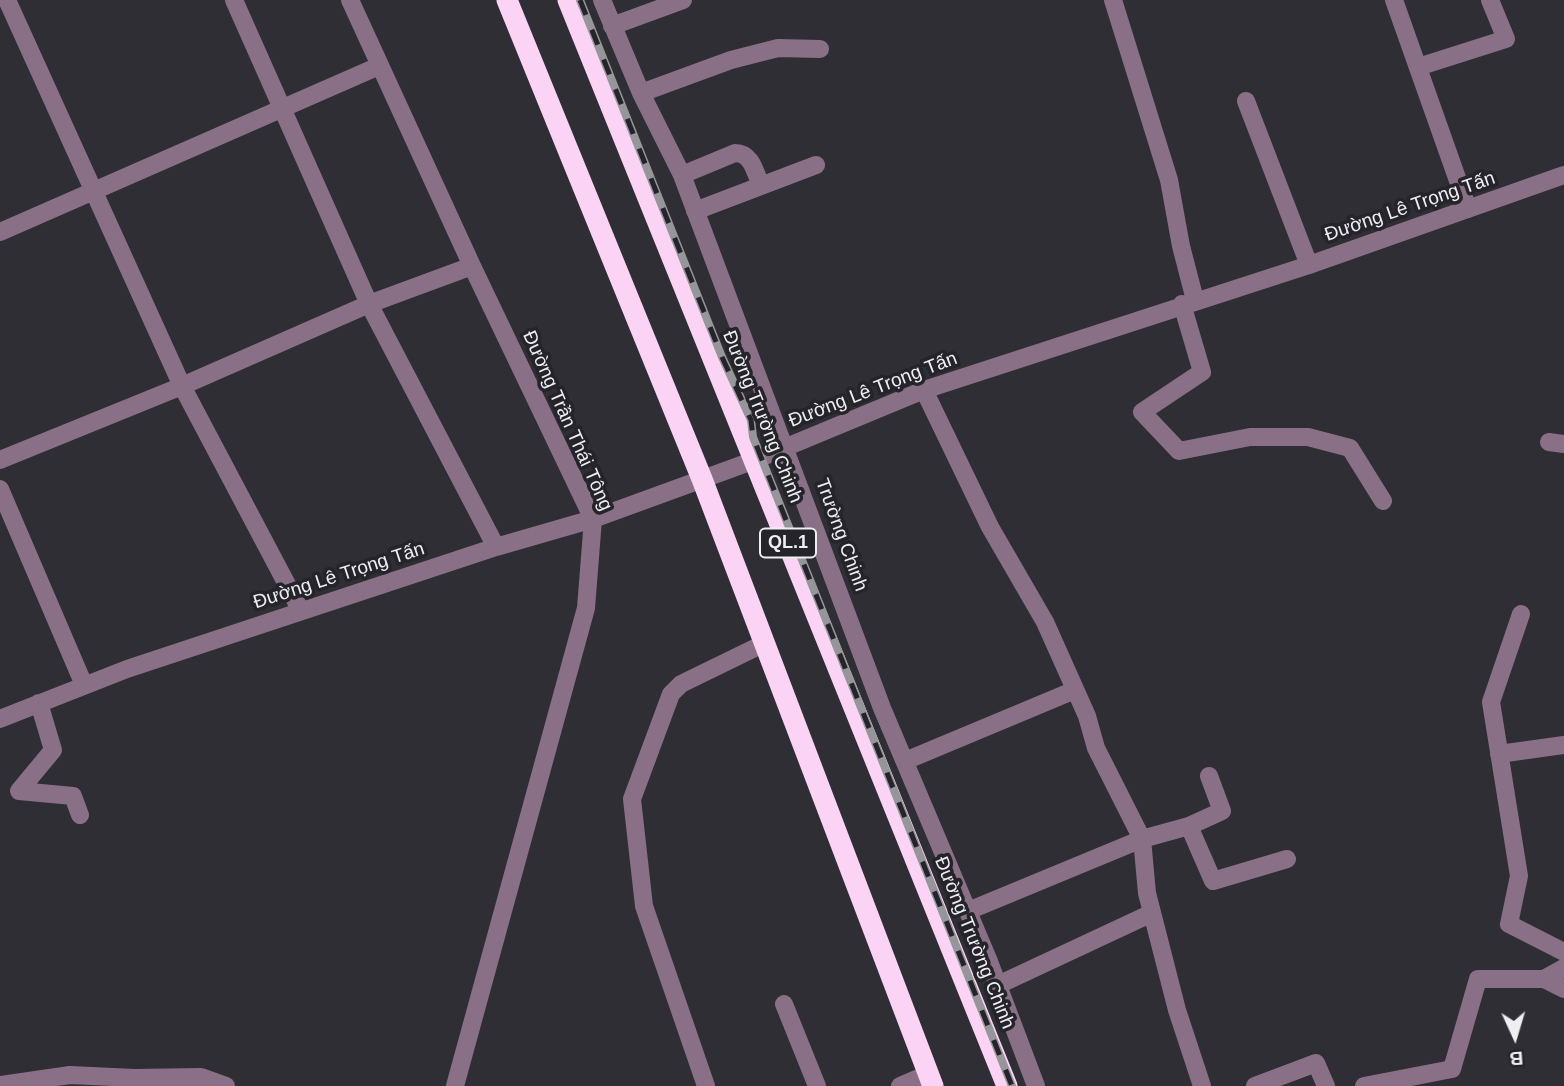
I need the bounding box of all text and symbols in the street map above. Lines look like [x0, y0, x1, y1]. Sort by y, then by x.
street label: Đường Lê Trọng Tấn [1322, 167, 1498, 247]
street label: Đường Trần Thái Tông [517, 328, 617, 514]
street label: Đường Trường Chinh [717, 328, 807, 506]
street label: Đường Lê Trọng Tấn [786, 347, 960, 433]
street label: Trường Chinh [810, 475, 872, 595]
road number: QL.1 [760, 528, 816, 558]
street label: Đường Lê Trọng Tấn [251, 538, 427, 614]
street label: Đường Trường Chinh [929, 854, 1019, 1032]
north arrow [1480, 1002, 1550, 1072]
text: B [1509, 1047, 1524, 1069]

